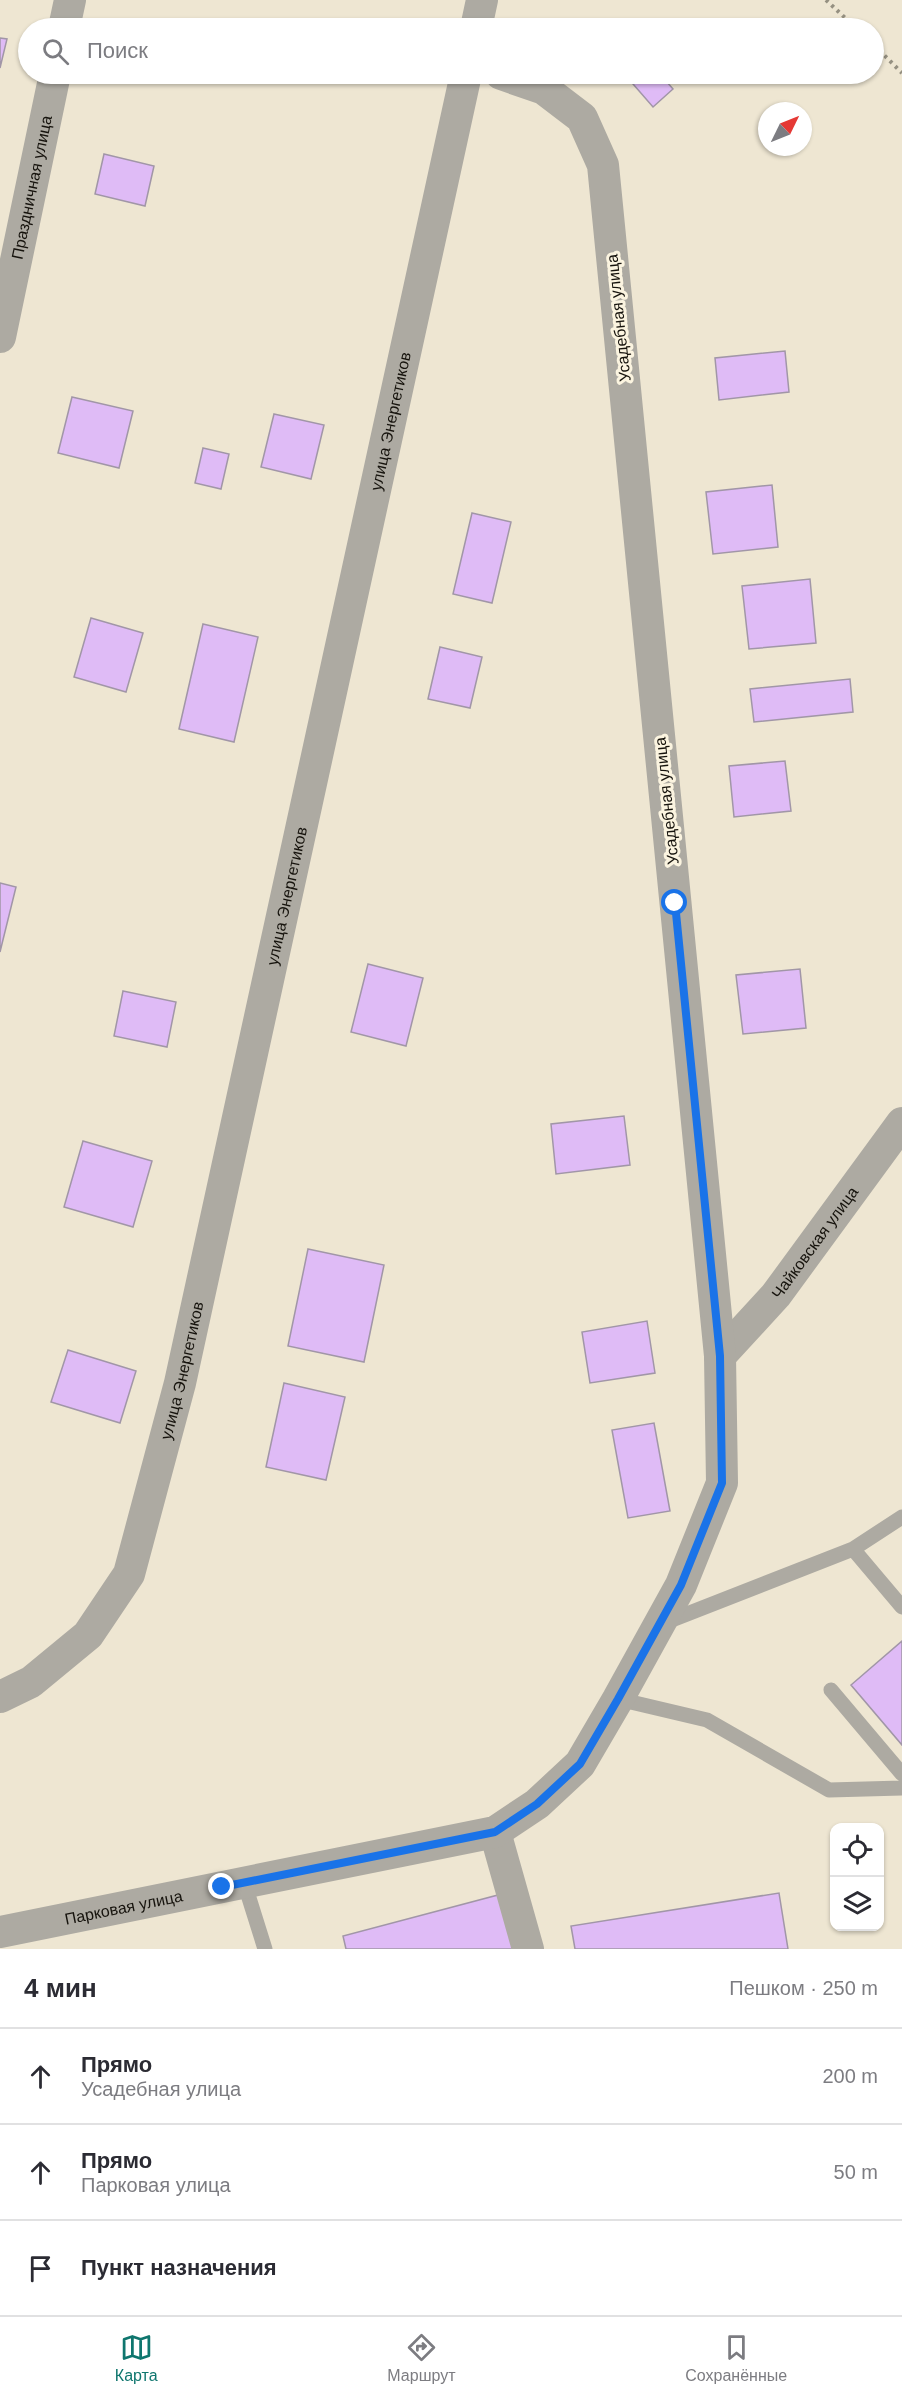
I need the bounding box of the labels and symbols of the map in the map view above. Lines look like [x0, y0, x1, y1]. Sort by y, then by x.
north arrow [758, 102, 812, 156]
street label: Праздничная улица [8, 114, 55, 261]
street label: Усадебная улица [603, 253, 634, 383]
street label: улица Энергетиков [367, 350, 414, 492]
street label: Усадебная улица [651, 736, 682, 866]
street label: улица Энергетиков [264, 825, 310, 967]
route start [661, 889, 687, 915]
street label: Чайковская улица [768, 1183, 862, 1302]
street label: улица Энергетиков [157, 1300, 207, 1442]
route end [208, 1873, 234, 1899]
street label: Парковая улица [63, 1887, 184, 1928]

